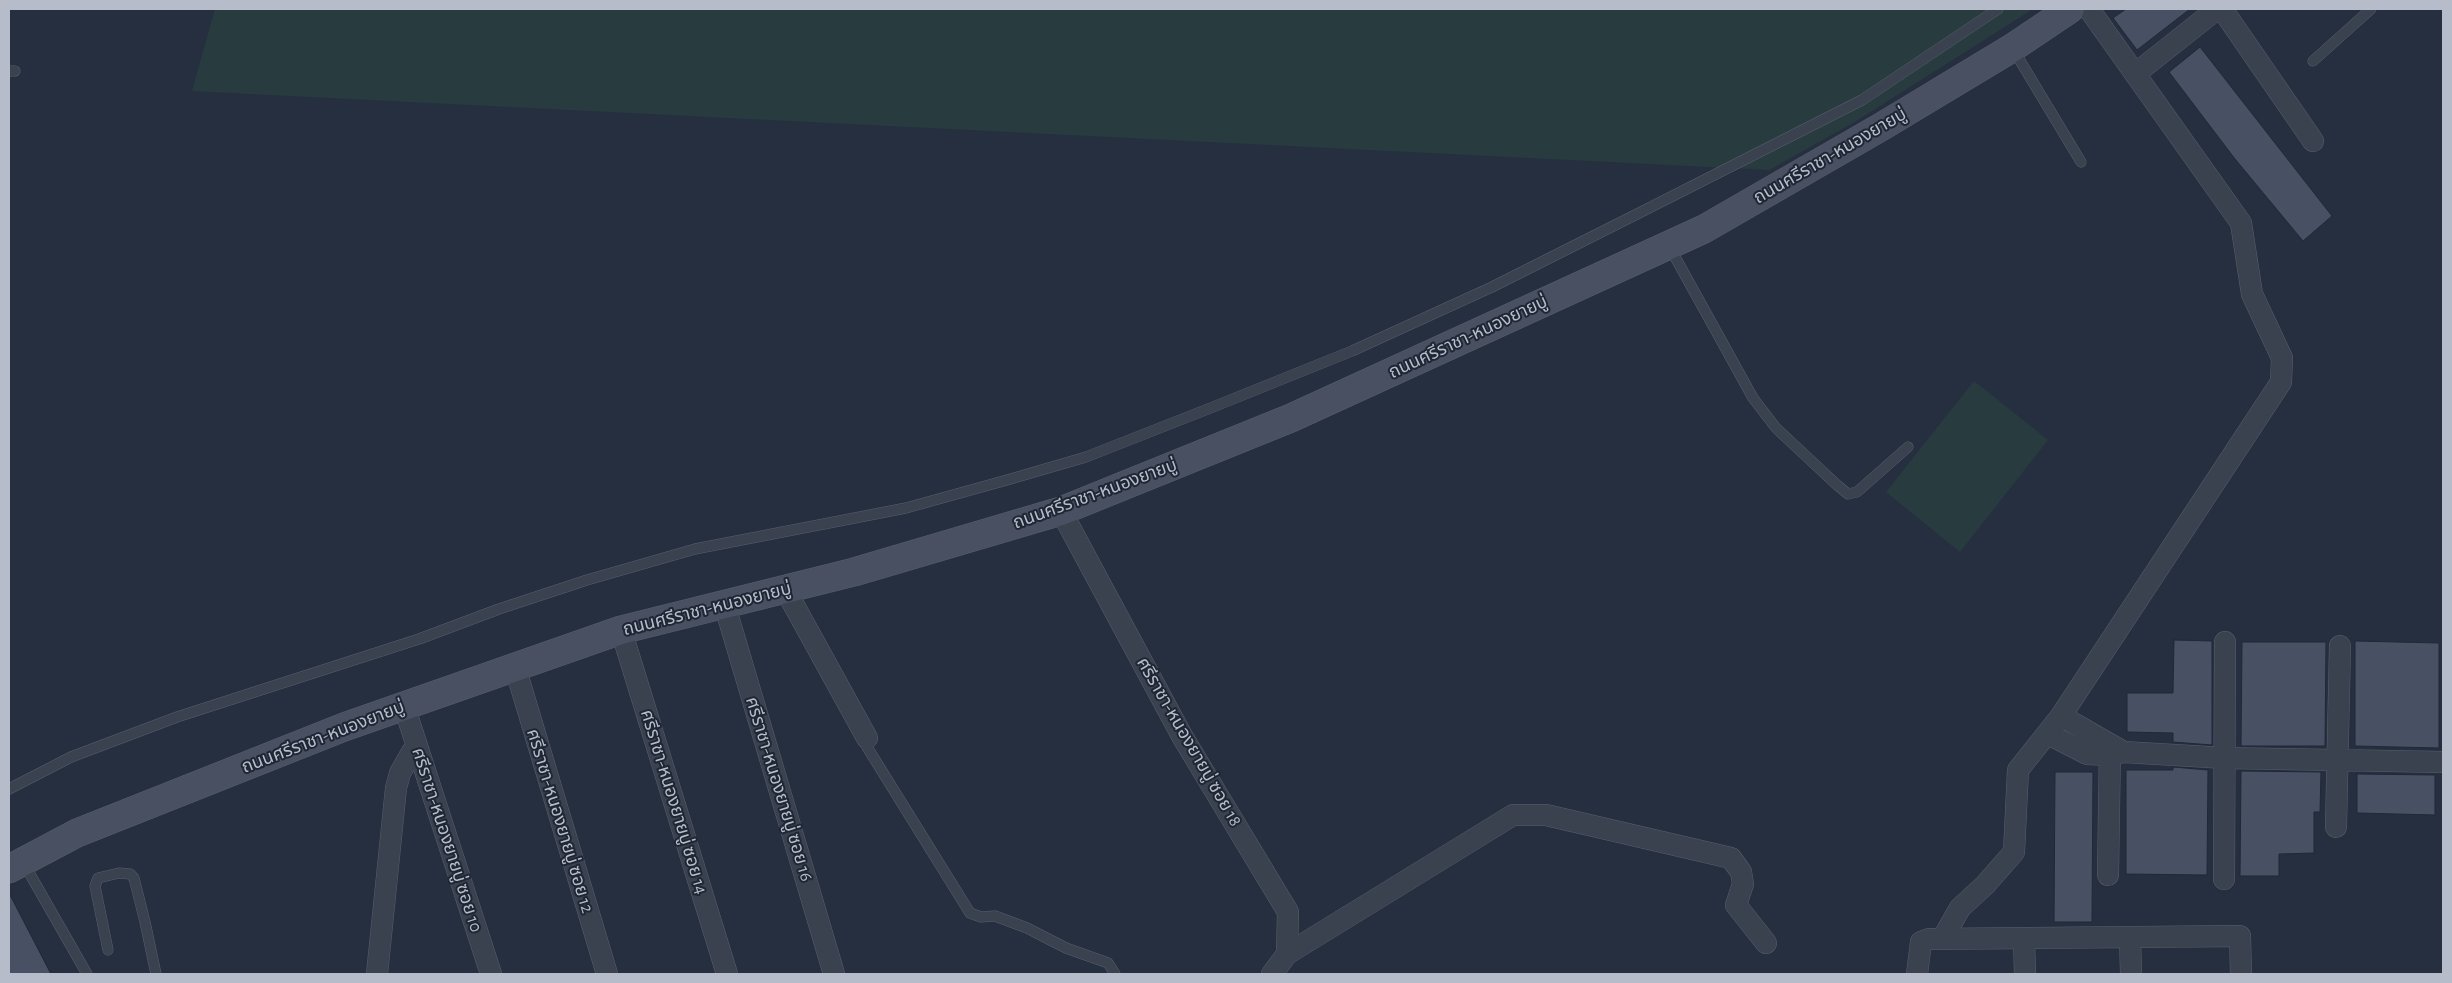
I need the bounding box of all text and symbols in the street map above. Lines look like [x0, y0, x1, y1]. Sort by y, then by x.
street label: ถนนศรีราชา-หนองยายบู่ [1750, 103, 1910, 209]
street label: ถนนศรีราชา-หนองยายบู่ [1385, 291, 1551, 383]
street label: ถนนศรีราชา-หนองยายบู่ [1010, 454, 1180, 534]
street label: ถนนศรีราชา-หนองยายบู่ [620, 578, 794, 640]
street label: ศรีราชา-หนองยายบู่ ซอย 18 [1132, 654, 1246, 830]
street label: ศรีราชา-หนองยายบู่ ซอย 16 [741, 694, 817, 884]
street label: ถนนศรีราชา-หนองยายบู่ [238, 696, 408, 778]
street label: ศรีราชา-หนองยายบู่ ซอย 14 [636, 707, 712, 897]
street label: ศรีราชา-หนองยายบู่ ซอย 12 [522, 726, 598, 916]
street label: ศรีราชา-หนองยายบู่ ซอย 10 [407, 745, 487, 935]

